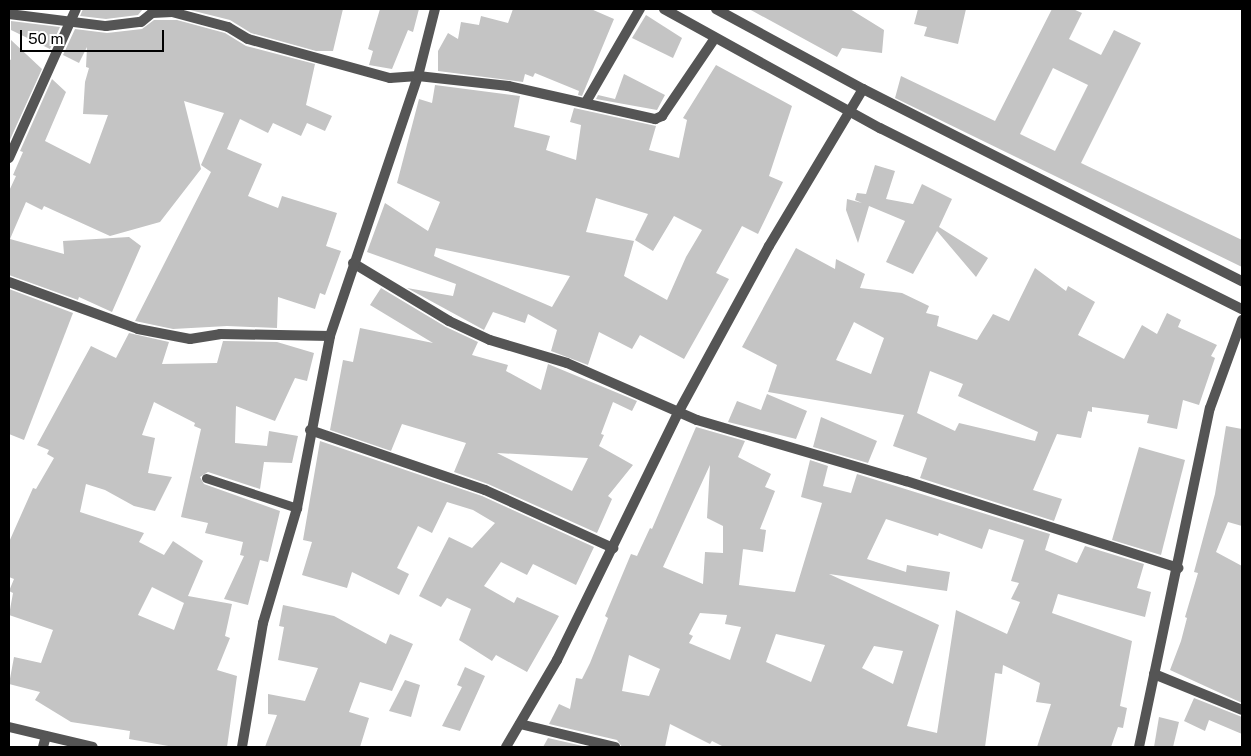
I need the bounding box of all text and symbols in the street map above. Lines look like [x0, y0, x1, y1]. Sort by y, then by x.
scale bar [22, 20, 166, 52]
text: 50 m [28, 30, 63, 47]

